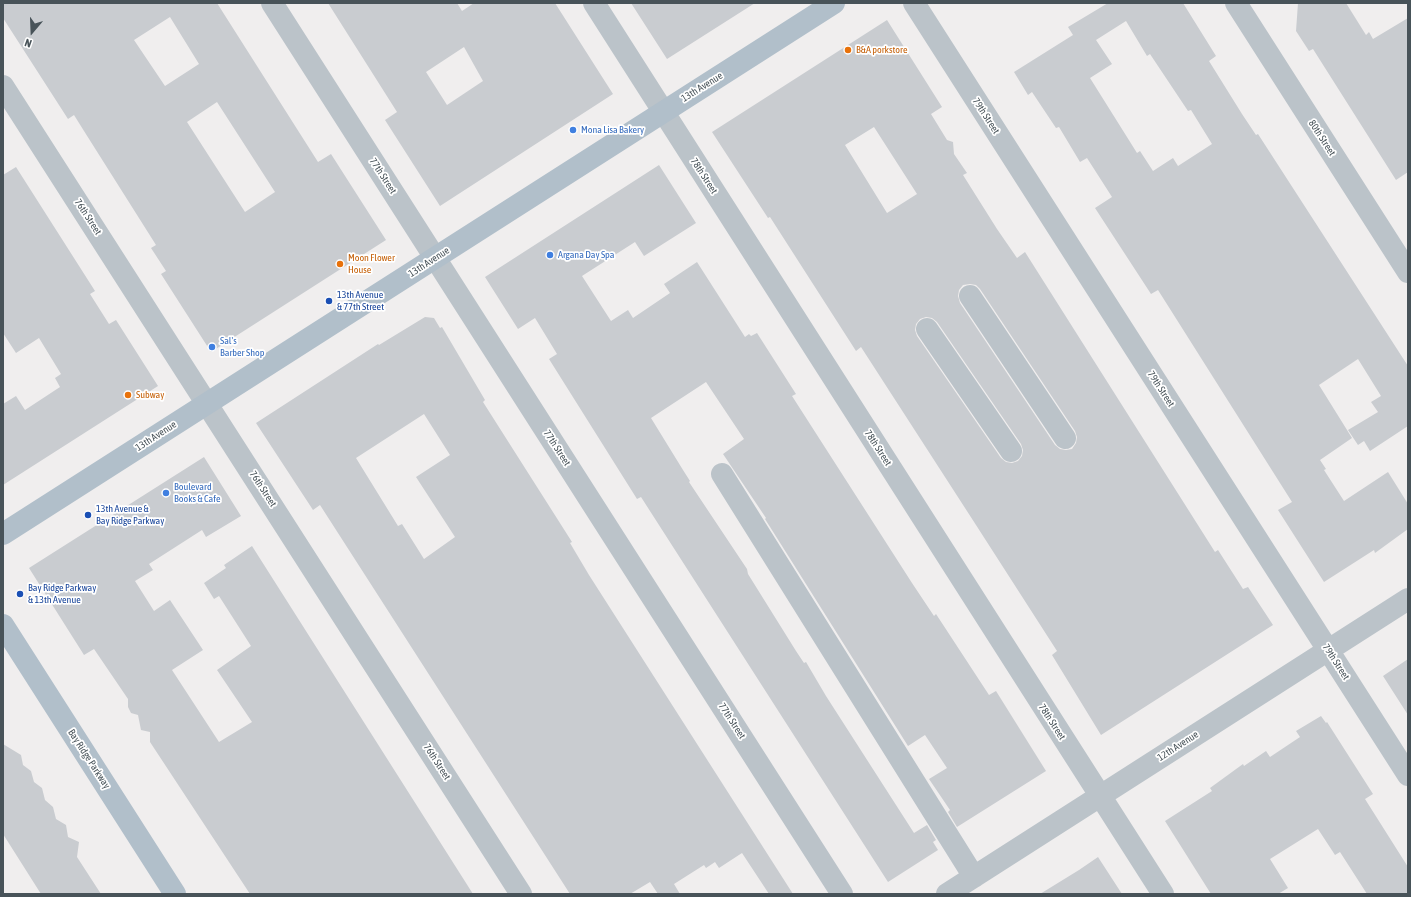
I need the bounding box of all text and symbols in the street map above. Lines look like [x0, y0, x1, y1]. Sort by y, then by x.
north arrow [12, 12, 52, 52]
text: N [23, 37, 33, 50]
place label: B&A porkstore [856, 44, 907, 56]
marker: B&A porkstore [843, 45, 853, 55]
street label: 13th Avenue [679, 70, 725, 104]
street label: 79th Street [970, 96, 1002, 136]
street label: 80th Street [1306, 118, 1338, 158]
place label: Mona Lisa Bakery [581, 124, 644, 136]
marker: Mona Lisa Bakery [568, 125, 578, 135]
street label: 77th Street [367, 156, 399, 196]
street label: 78th Street [688, 156, 720, 196]
street label: 76th Street [72, 197, 104, 237]
street label: 13th Avenue [406, 244, 452, 280]
place label: Argana Day Spa [558, 249, 614, 261]
marker: Argana Day Spa [545, 250, 555, 260]
place label: Moon Flower House [348, 252, 395, 276]
marker: Moon Flower House [335, 259, 345, 269]
place label: 13th Avenue & 77th Street [337, 289, 384, 312]
marker: 13th Avenue & 77th Street [324, 296, 334, 306]
place label: Sal's Barber Shop [220, 335, 264, 358]
marker: Sal's Barber Shop [207, 342, 217, 352]
street label: 79th Street [1145, 369, 1177, 409]
place label: Subway [136, 389, 164, 401]
marker: Subway [123, 390, 133, 400]
street label: 13th Avenue [133, 418, 179, 454]
street label: 77th Street [541, 428, 573, 468]
street label: 78th Street [862, 428, 894, 468]
street label: 76th Street [247, 469, 279, 509]
place label: Boulevard Books & Cafe [174, 481, 220, 504]
marker: Boulevard Books & Cafe [161, 488, 171, 498]
place label: 13th Avenue & Bay Ridge Parkway [96, 503, 164, 526]
marker: 13th Avenue & Bay Ridge Parkway [83, 510, 93, 520]
place label: Bay Ridge Parkway & 13th Avenue [28, 582, 96, 606]
marker: Bay Ridge Parkway & 13th Avenue [15, 589, 25, 599]
street label: 79th Street [1320, 642, 1352, 682]
street label: 77th Street [716, 701, 748, 741]
street label: 78th Street [1036, 702, 1068, 742]
street label: Bay Ridge Parkway [65, 727, 113, 791]
street label: 12th Avenue [1155, 728, 1201, 764]
street label: 76th Street [421, 742, 453, 782]

